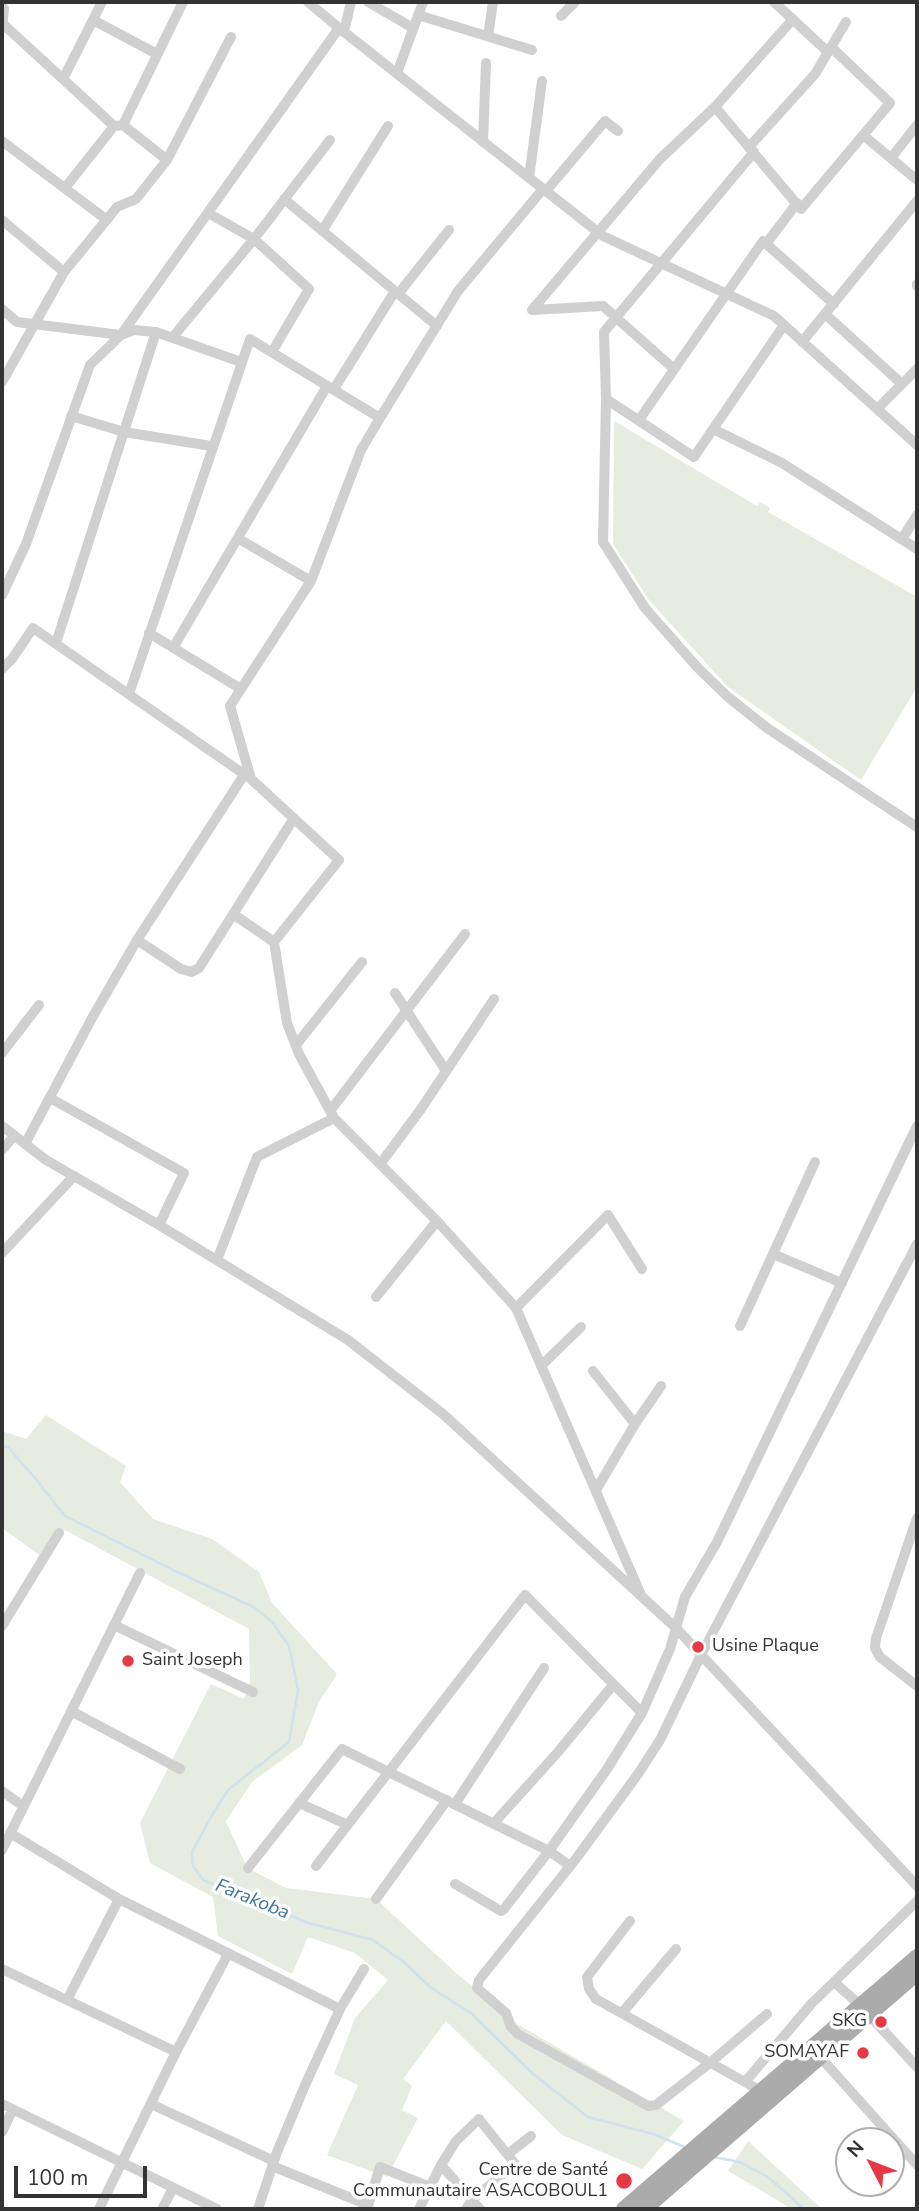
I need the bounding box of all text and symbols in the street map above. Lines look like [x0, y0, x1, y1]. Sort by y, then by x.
place label: Usine Plaque [712, 1636, 819, 1658]
marker: Usine Plaque [690, 1639, 706, 1655]
place label: Saint Joseph [142, 1650, 243, 1672]
marker: Saint Joseph [120, 1653, 136, 1669]
water label: Farakoba [212, 1875, 292, 1925]
place label: SKG [832, 2011, 867, 2033]
marker: SKG [873, 2014, 889, 2030]
place label: SOMAYAF [764, 2042, 849, 2064]
marker: SOMAYAF [855, 2045, 871, 2061]
north arrow [835, 2127, 905, 2197]
text: N [841, 2135, 870, 2163]
scale bar [18, 2152, 150, 2196]
place label: Centre de Santé Communautaire ASACOBOUL1 [353, 2160, 608, 2202]
text: 100 m [27, 2164, 88, 2192]
marker: Centre de Santé Communautaire ASACOBOUL1 [614, 2171, 634, 2191]

